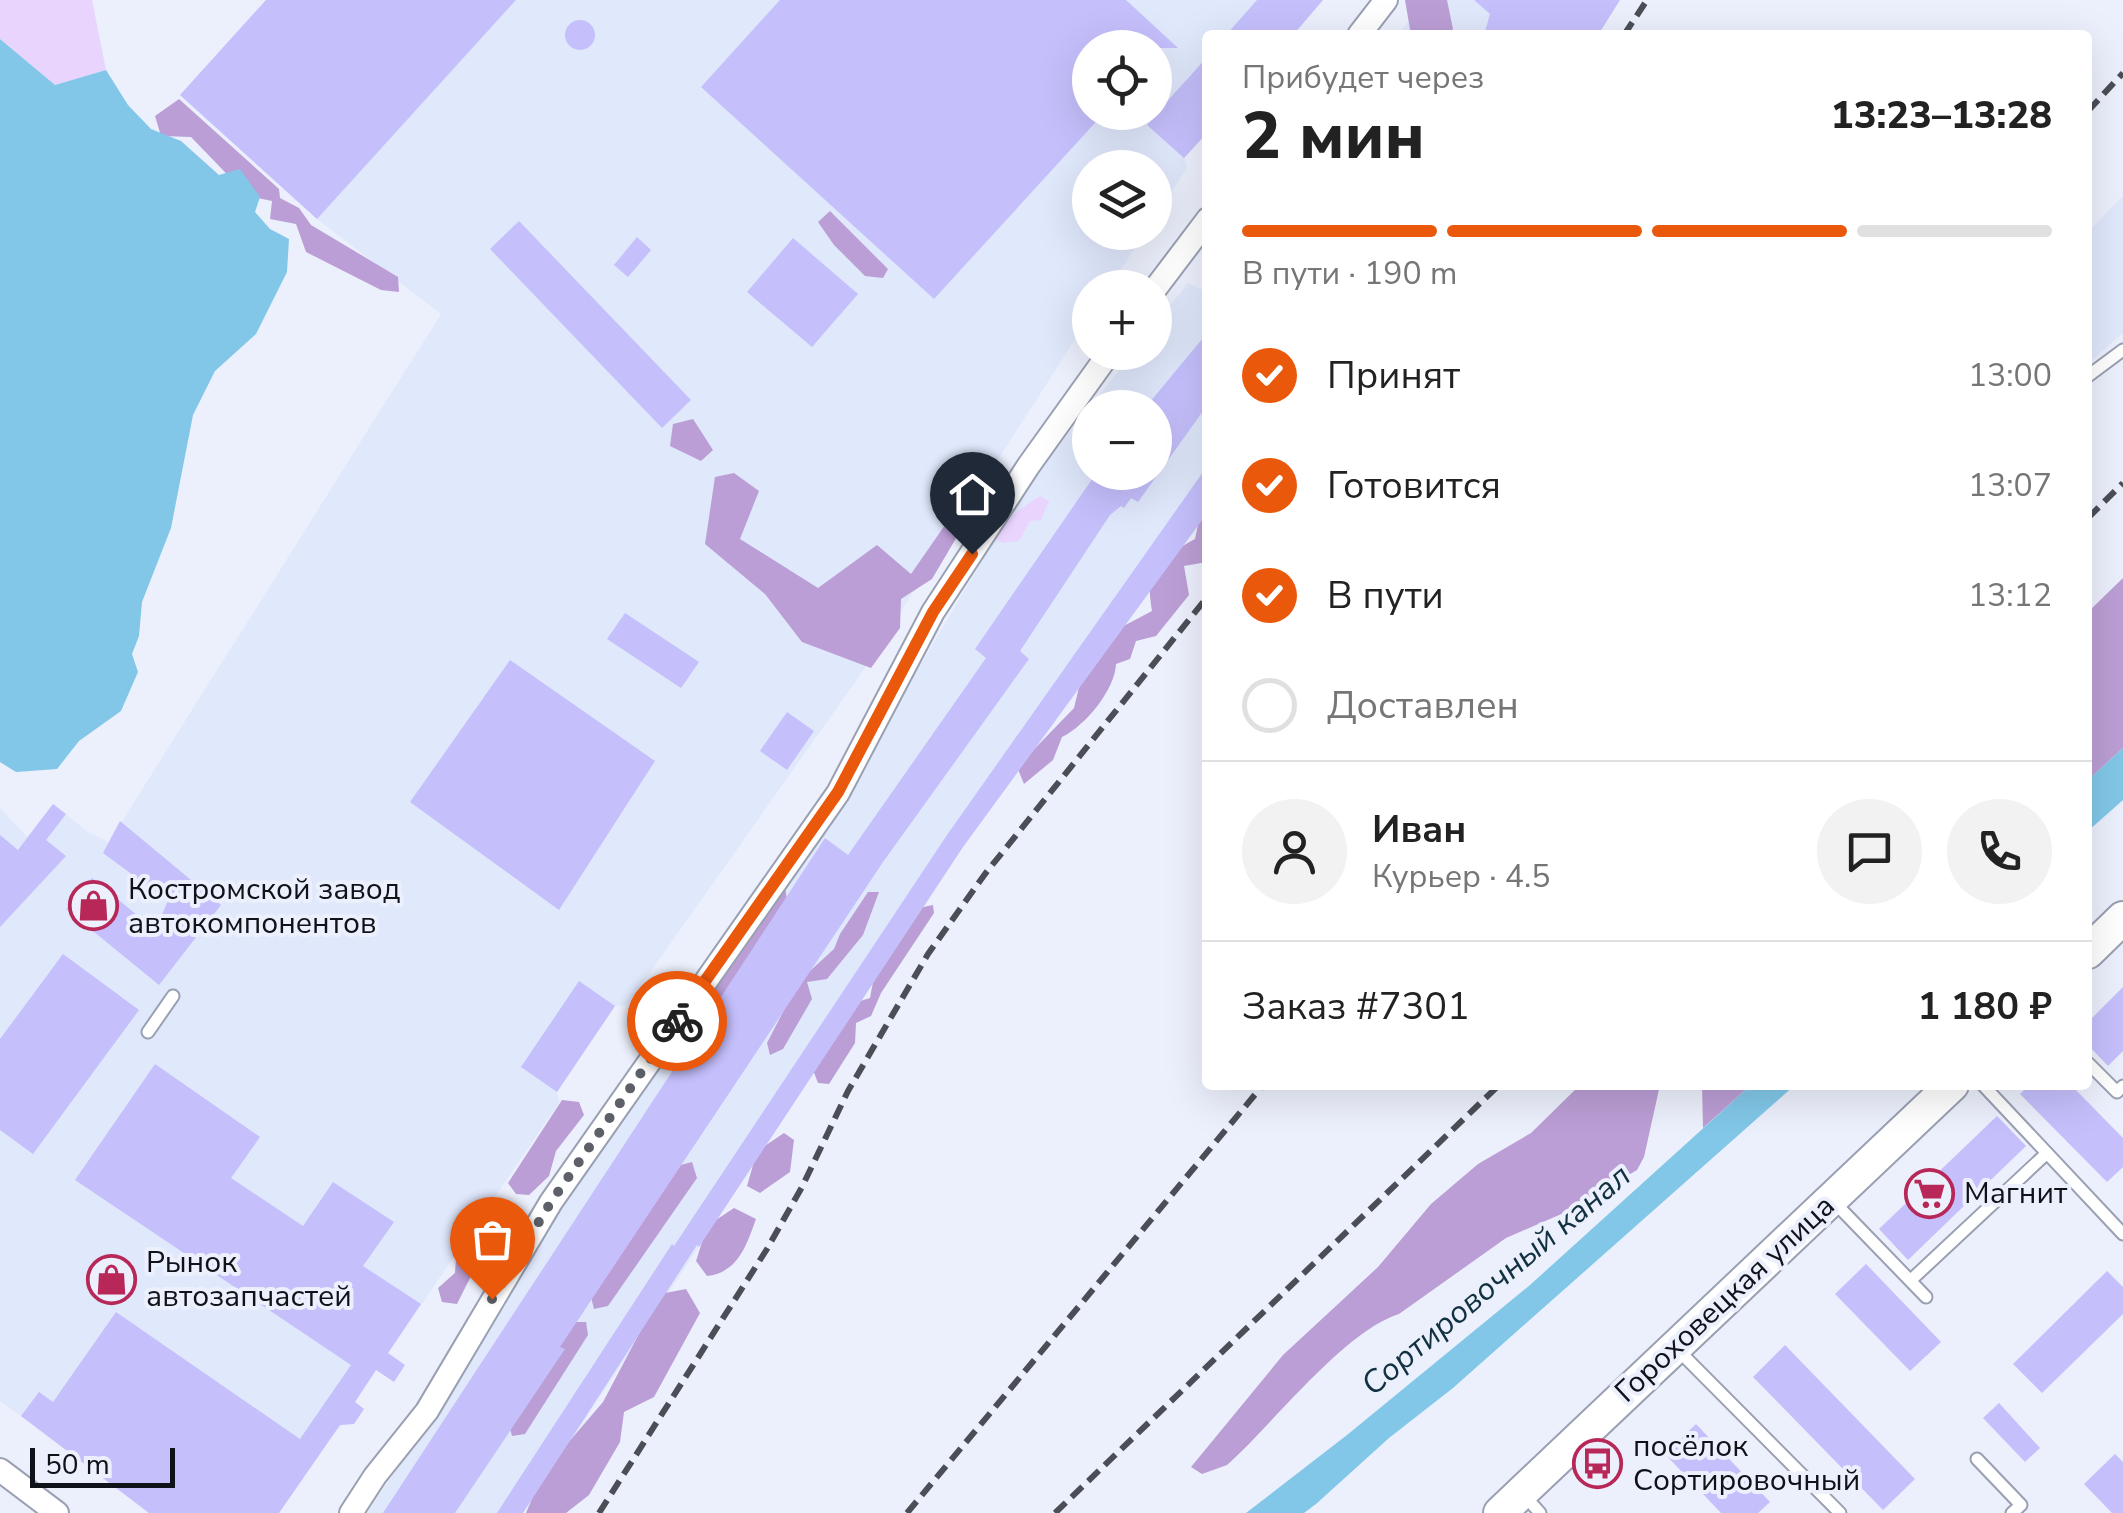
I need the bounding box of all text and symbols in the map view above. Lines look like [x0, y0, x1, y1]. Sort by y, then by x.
map controls [1072, 30, 1172, 490]
button: locate [1072, 30, 1172, 130]
text: Прибудет через [1242, 56, 1484, 99]
text: 13:23–13:28 [1831, 90, 2052, 141]
text: 2 мин [1242, 92, 1425, 181]
button: layers [1072, 150, 1172, 250]
text: В пути · 190 m [1242, 252, 1457, 295]
button: + [1072, 270, 1172, 370]
icon: check [1242, 348, 1297, 403]
text: Принят [1327, 350, 1460, 401]
text: 13:00 [1968, 354, 2052, 397]
button: − [1072, 390, 1172, 490]
pin [930, 452, 1015, 555]
icon: check [1242, 458, 1297, 513]
text: Готовится [1327, 460, 1501, 511]
text: 13:07 [1968, 464, 2052, 507]
icon: home [945, 467, 1000, 522]
icon: check [1242, 568, 1297, 623]
text: В пути [1327, 570, 1444, 621]
text: 13:12 [1968, 574, 2052, 617]
text: Доставлен [1327, 680, 1519, 731]
button: person [1242, 799, 1347, 904]
button: chat [1817, 799, 1922, 904]
button: phone [1947, 799, 2052, 904]
text: Иван [1372, 804, 1466, 855]
text: Курьер · 4.5 [1372, 855, 1550, 898]
place label: Костромской завод автокомпонентов [128, 869, 400, 944]
shop icon: Костромской завод автокомпонентов [67, 880, 119, 932]
courier [627, 971, 727, 1071]
text: Заказ #7301 [1242, 981, 1470, 1032]
text: 1 180 ₽ [1917, 981, 2052, 1032]
icon: bike [650, 994, 705, 1049]
water label: Сортировочный канал [1352, 1155, 1640, 1405]
supermarket icon: Магнит [1903, 1167, 1955, 1219]
place label: Магнит [1964, 1173, 2068, 1214]
street label: Гороховецкая улица [1606, 1186, 1844, 1412]
pin [450, 1197, 535, 1300]
icon: bag [465, 1212, 520, 1267]
place label: Рынок автозапчастей [146, 1242, 352, 1317]
shop icon: Рынок автозапчастей [85, 1253, 137, 1305]
place label: посёлок Сортировочный [1633, 1426, 1860, 1501]
bus stop icon: посёлок Сортировочный [1572, 1437, 1624, 1489]
scale bar [30, 1443, 175, 1488]
text: 50 m [45, 1446, 110, 1484]

